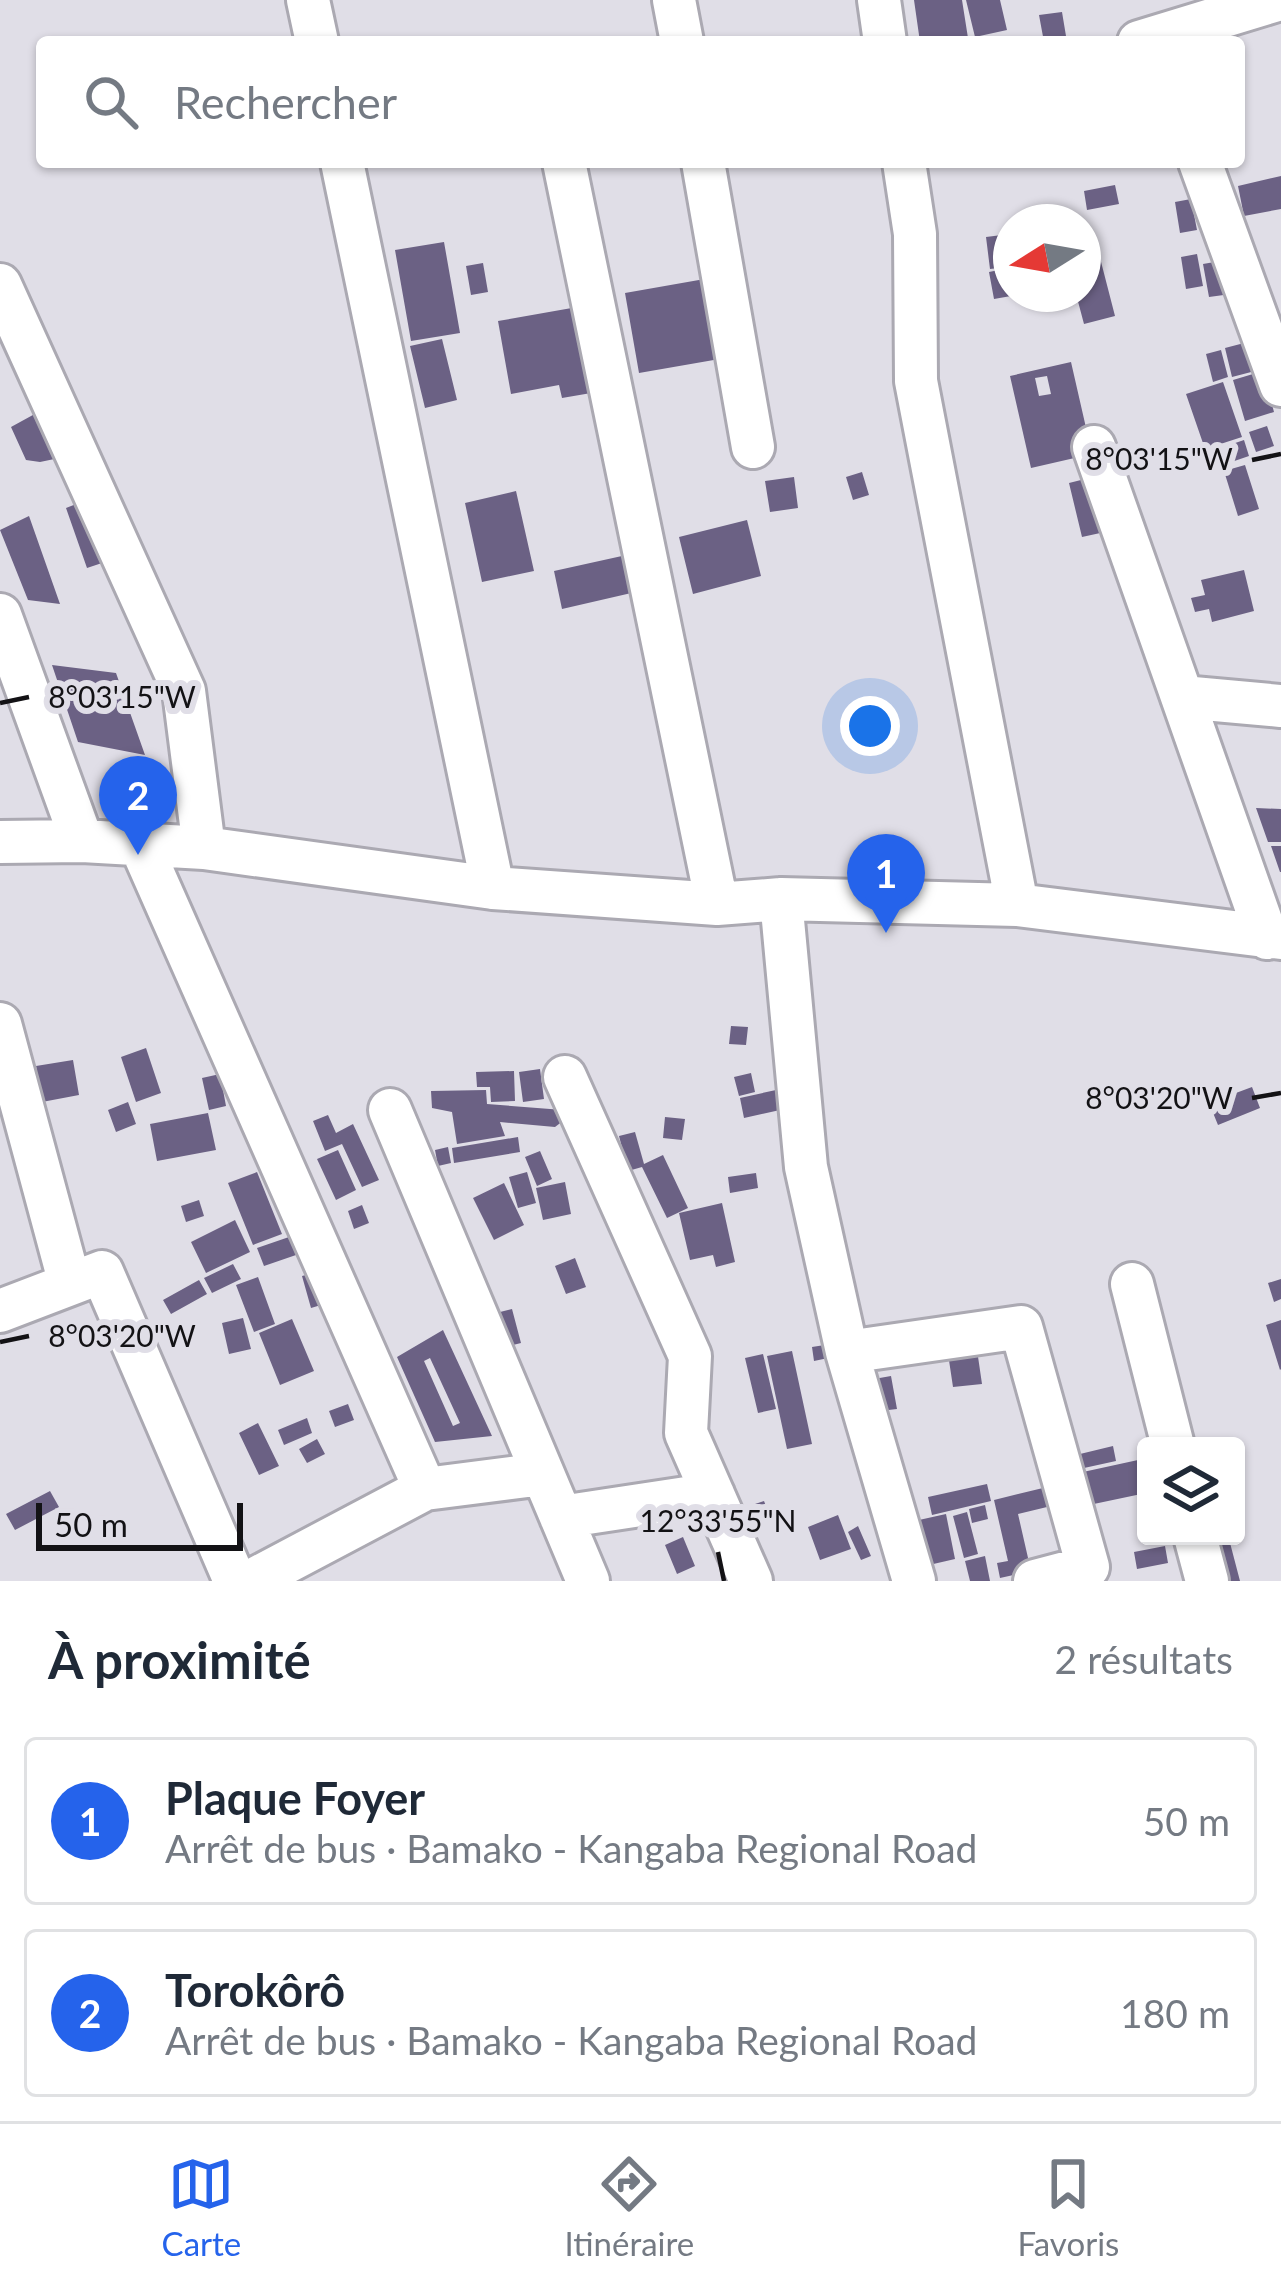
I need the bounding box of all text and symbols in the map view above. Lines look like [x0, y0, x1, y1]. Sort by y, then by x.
search box [36, 36, 1245, 168]
icon: search [78, 69, 144, 135]
text: Rechercher [174, 75, 397, 129]
north arrow [993, 204, 1101, 312]
text: 8°03'15"W [1085, 440, 1233, 476]
text: 8°03'15"W [48, 678, 196, 714]
your location [840, 696, 900, 756]
pin: 2 [99, 756, 177, 855]
pin: 1 [847, 834, 925, 933]
text: 8°03'20"W [1085, 1079, 1233, 1115]
text: 8°03'20"W [48, 1317, 196, 1353]
map controls [1137, 1437, 1245, 1545]
button: layers [1137, 1437, 1245, 1545]
scale bar [36, 1497, 243, 1550]
text: 12°33'55"N [640, 1502, 796, 1538]
text: 50 m [54, 1504, 128, 1544]
text: À proximité [48, 1629, 311, 1690]
text: 2 résultats [1055, 1636, 1233, 1682]
text: Plaque Foyer [165, 1771, 425, 1825]
text: 1 [79, 1798, 101, 1844]
text: 50 m [1143, 1798, 1230, 1844]
text: Arrêt de bus · Bamako - Kangaba Regional Road [165, 1825, 977, 1871]
text: Torokôrô [165, 1963, 345, 2017]
text: 2 [79, 1990, 101, 2036]
text: 180 m [1120, 1990, 1230, 2036]
text: Arrêt de bus · Bamako - Kangaba Regional Road [165, 2017, 977, 2063]
tab: Carte [162, 2151, 241, 2263]
tab: Itinéraire [564, 2151, 694, 2263]
tab: Favoris [1017, 2151, 1119, 2263]

